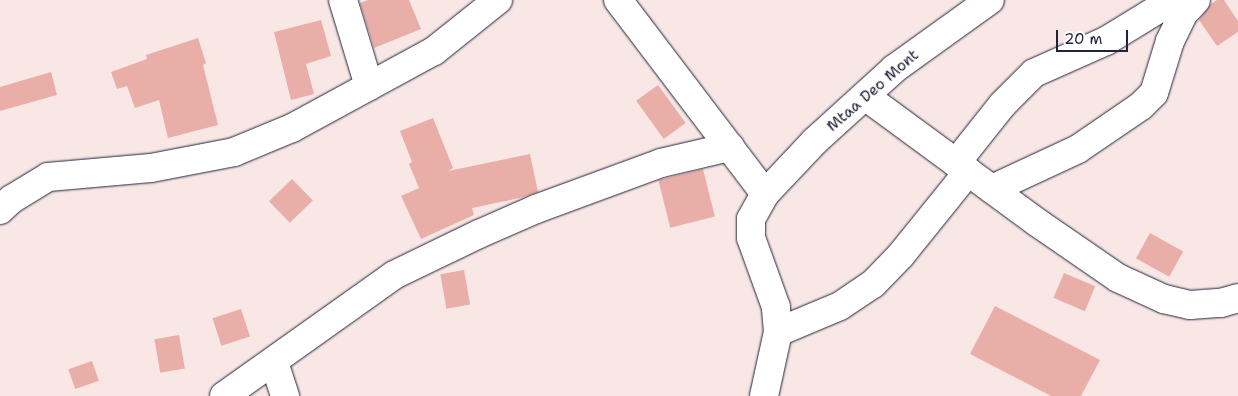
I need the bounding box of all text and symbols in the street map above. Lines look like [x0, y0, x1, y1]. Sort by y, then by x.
scale bar [1058, 20, 1130, 52]
text: 20 m [1064, 29, 1103, 49]
street label: Mtaa Deo Mont [824, 46, 922, 136]

